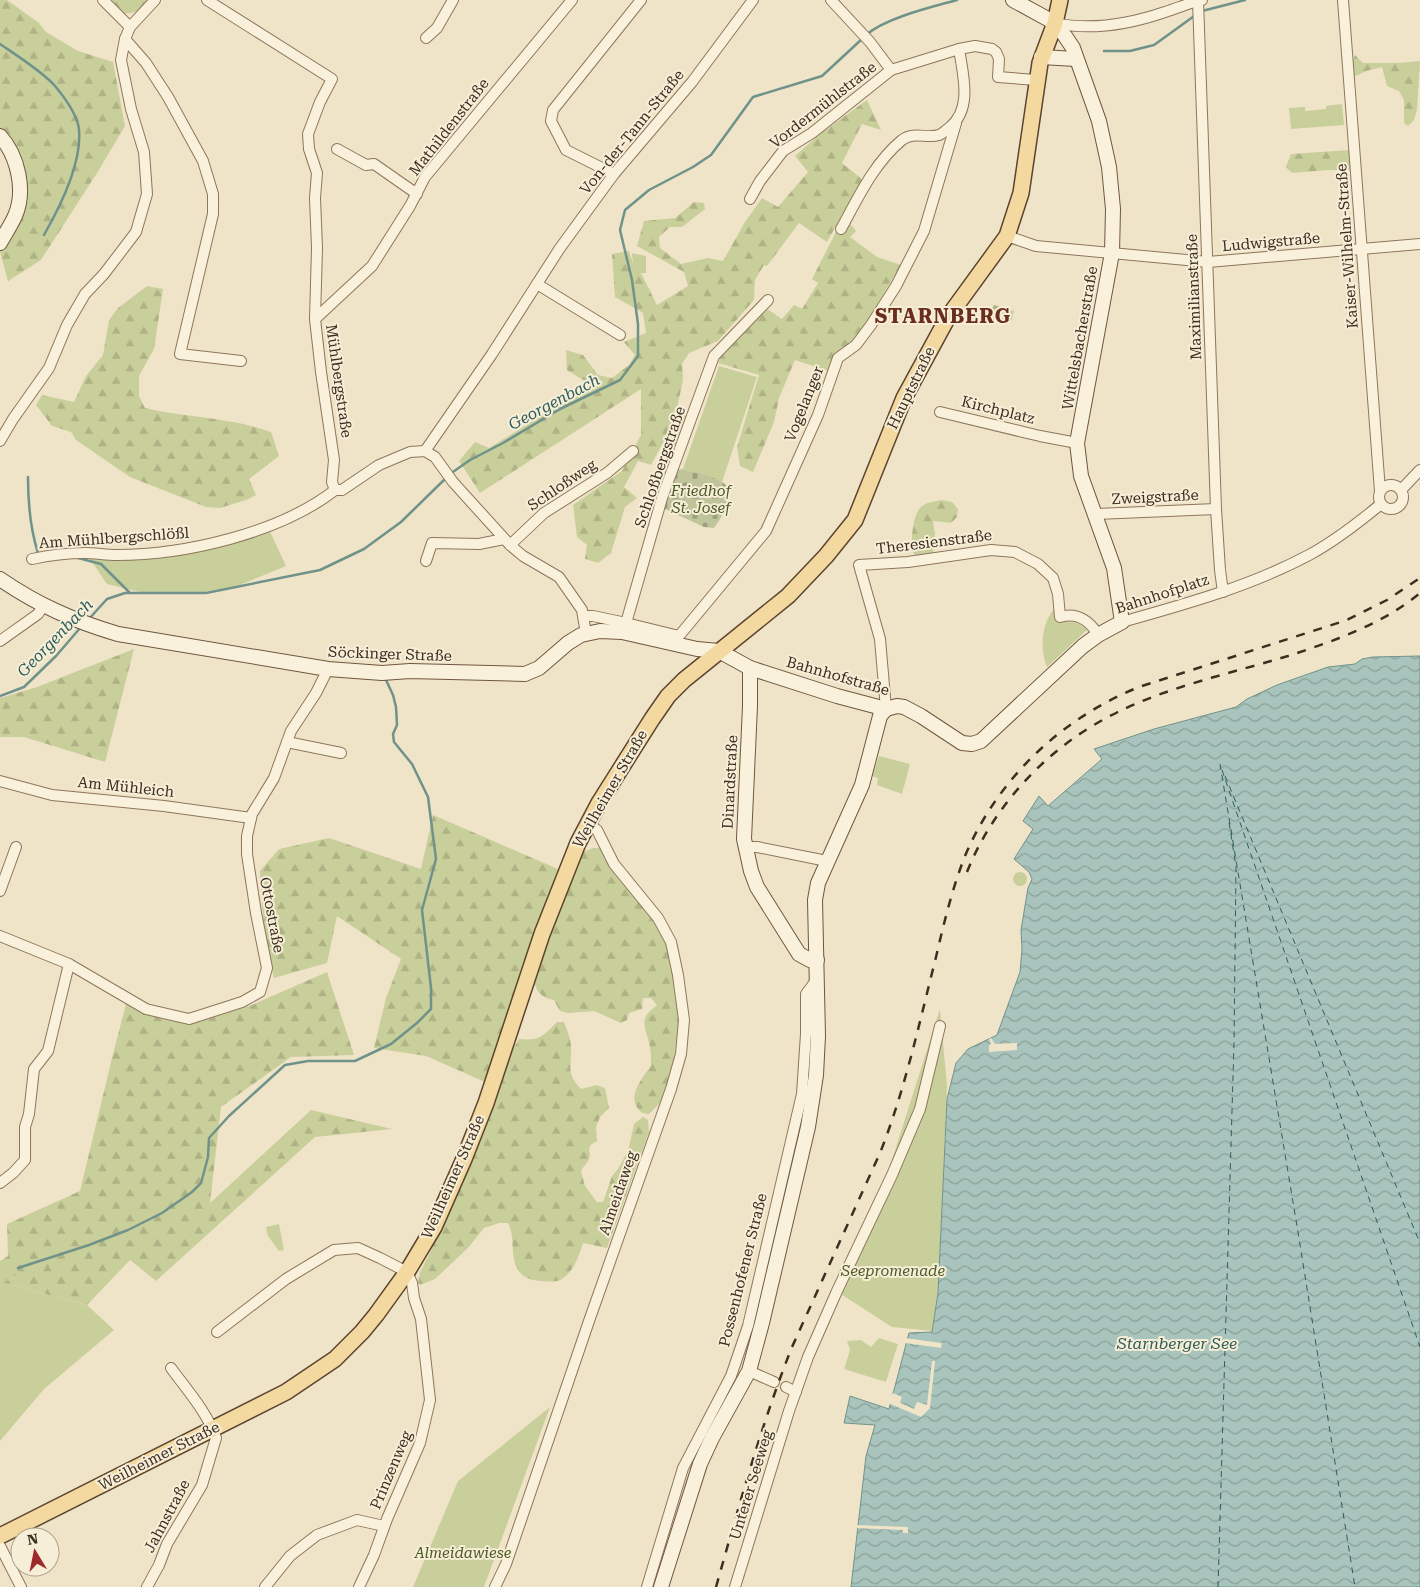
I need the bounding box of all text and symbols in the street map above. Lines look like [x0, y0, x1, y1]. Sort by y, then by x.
street label: Vordermühlstraße [766, 58, 880, 152]
street label: Von-der-Tann-Straße [576, 66, 688, 198]
street label: Mathildenstraße [405, 75, 493, 179]
street label: Kaiser-Wilhelm-Straße [1332, 163, 1362, 329]
street label: Ludwigstraße [1221, 229, 1321, 255]
street label: Maximilianstraße [1183, 234, 1205, 360]
street label: Wittelsbacherstraße [1059, 265, 1101, 411]
district label: STARNBERG [875, 304, 1011, 328]
street label: Mühlbergstraße [322, 323, 356, 439]
street label: Hauptstraße [883, 344, 939, 432]
street label: Vogelanger [781, 364, 827, 444]
water label: Georgenbach [505, 370, 603, 434]
street label: Kirchplatz [959, 392, 1037, 428]
street label: Schloßbergstraße [631, 404, 689, 530]
street label: Schloßweg [524, 455, 600, 515]
park label: Friedhof St. Josef [670, 482, 732, 517]
street label: Zweigstraße [1111, 486, 1199, 508]
street label: Am Mühlbergschlößl [38, 524, 190, 552]
street label: Theresienstraße [875, 526, 993, 558]
street label: Bahnhofplatz [1113, 570, 1211, 618]
water label: Georgenbach [13, 595, 97, 681]
street label: Söckinger Straße [328, 643, 452, 665]
street label: Bahnhofstraße [784, 653, 892, 699]
street label: Weilheimer Straße [569, 727, 651, 851]
street label: Dinardstraße [719, 734, 741, 830]
street label: Am Mühleich [77, 773, 175, 801]
street label: Ottostraße [256, 876, 288, 954]
street label: Weilheimer Straße [418, 1112, 488, 1242]
street label: Almeidaweg [595, 1148, 641, 1238]
street label: Possenhofener Straße [715, 1191, 771, 1349]
park label: Seepromenade [840, 1262, 945, 1280]
water label: Starnberger See [1116, 1334, 1237, 1353]
street label: Weilheimer Straße [95, 1418, 223, 1494]
street label: Prinzenweg [366, 1427, 416, 1512]
street label: Unterer Seeweg [726, 1427, 776, 1542]
street label: Jahnstraße [140, 1476, 194, 1556]
north arrow [10, 1527, 60, 1577]
text: N [26, 1530, 40, 1548]
park label: Almeidawiese [414, 1544, 512, 1562]

